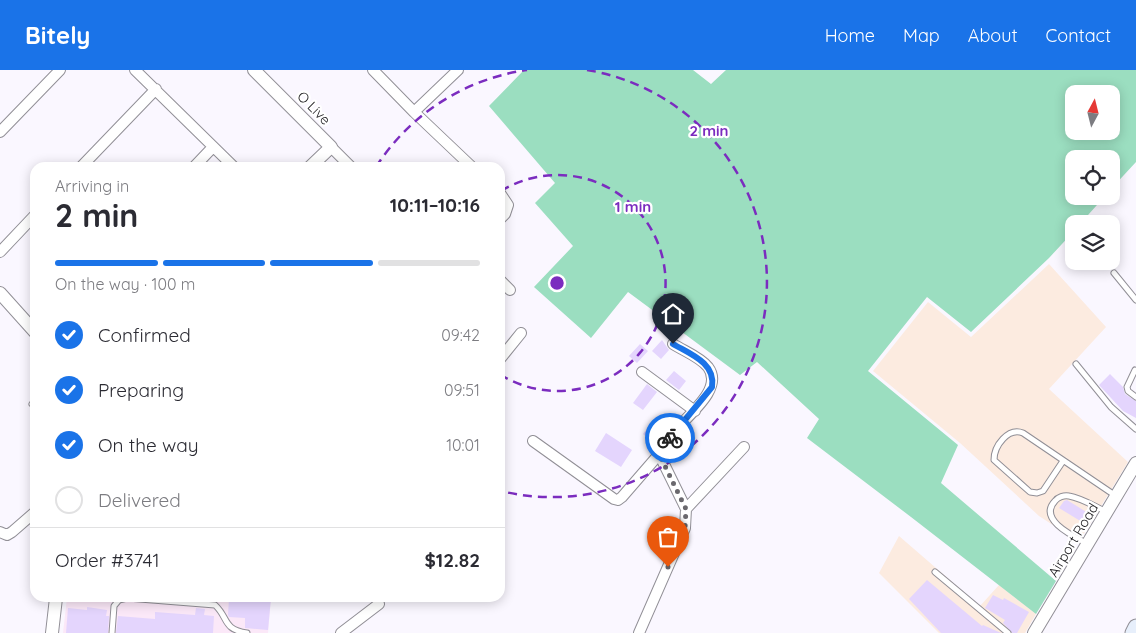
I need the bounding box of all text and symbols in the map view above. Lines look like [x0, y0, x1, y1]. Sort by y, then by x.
text: Bitely [25, 20, 90, 50]
text: Home [825, 24, 875, 47]
text: Map [903, 24, 940, 47]
text: About [968, 24, 1018, 47]
text: Contact [1046, 24, 1111, 47]
north arrow [1065, 85, 1120, 140]
map controls [1065, 85, 1120, 270]
street label: O Live [293, 87, 335, 129]
text: 2 min [689, 121, 729, 140]
button: locate [1065, 150, 1120, 205]
text: Arriving in [55, 176, 129, 196]
text: 10:11–10:16 [390, 193, 480, 217]
text: 2 min [55, 195, 138, 235]
text: 1 min [615, 197, 651, 216]
button: layers [1065, 215, 1120, 270]
text: On the way · 100 m [55, 274, 195, 294]
centre of rings [548, 274, 566, 292]
pin [652, 293, 694, 344]
icon: home [659, 300, 687, 328]
icon: check [55, 321, 83, 349]
text: Confirmed [98, 323, 191, 347]
text: 09:42 [441, 325, 480, 345]
icon: check [55, 376, 83, 404]
text: Preparing [98, 378, 184, 402]
text: 09:51 [444, 380, 480, 400]
courier [645, 413, 695, 463]
icon: bike [656, 424, 684, 452]
icon: check [55, 431, 83, 459]
text: On the way [98, 433, 199, 457]
text: 10:01 [446, 435, 480, 455]
text: Delivered [98, 488, 181, 512]
street label: Airport Road [1044, 500, 1102, 580]
pin [647, 516, 689, 567]
icon: bag [654, 523, 682, 551]
text: Order #3741 [55, 548, 159, 572]
text: $12.82 [425, 548, 480, 572]

